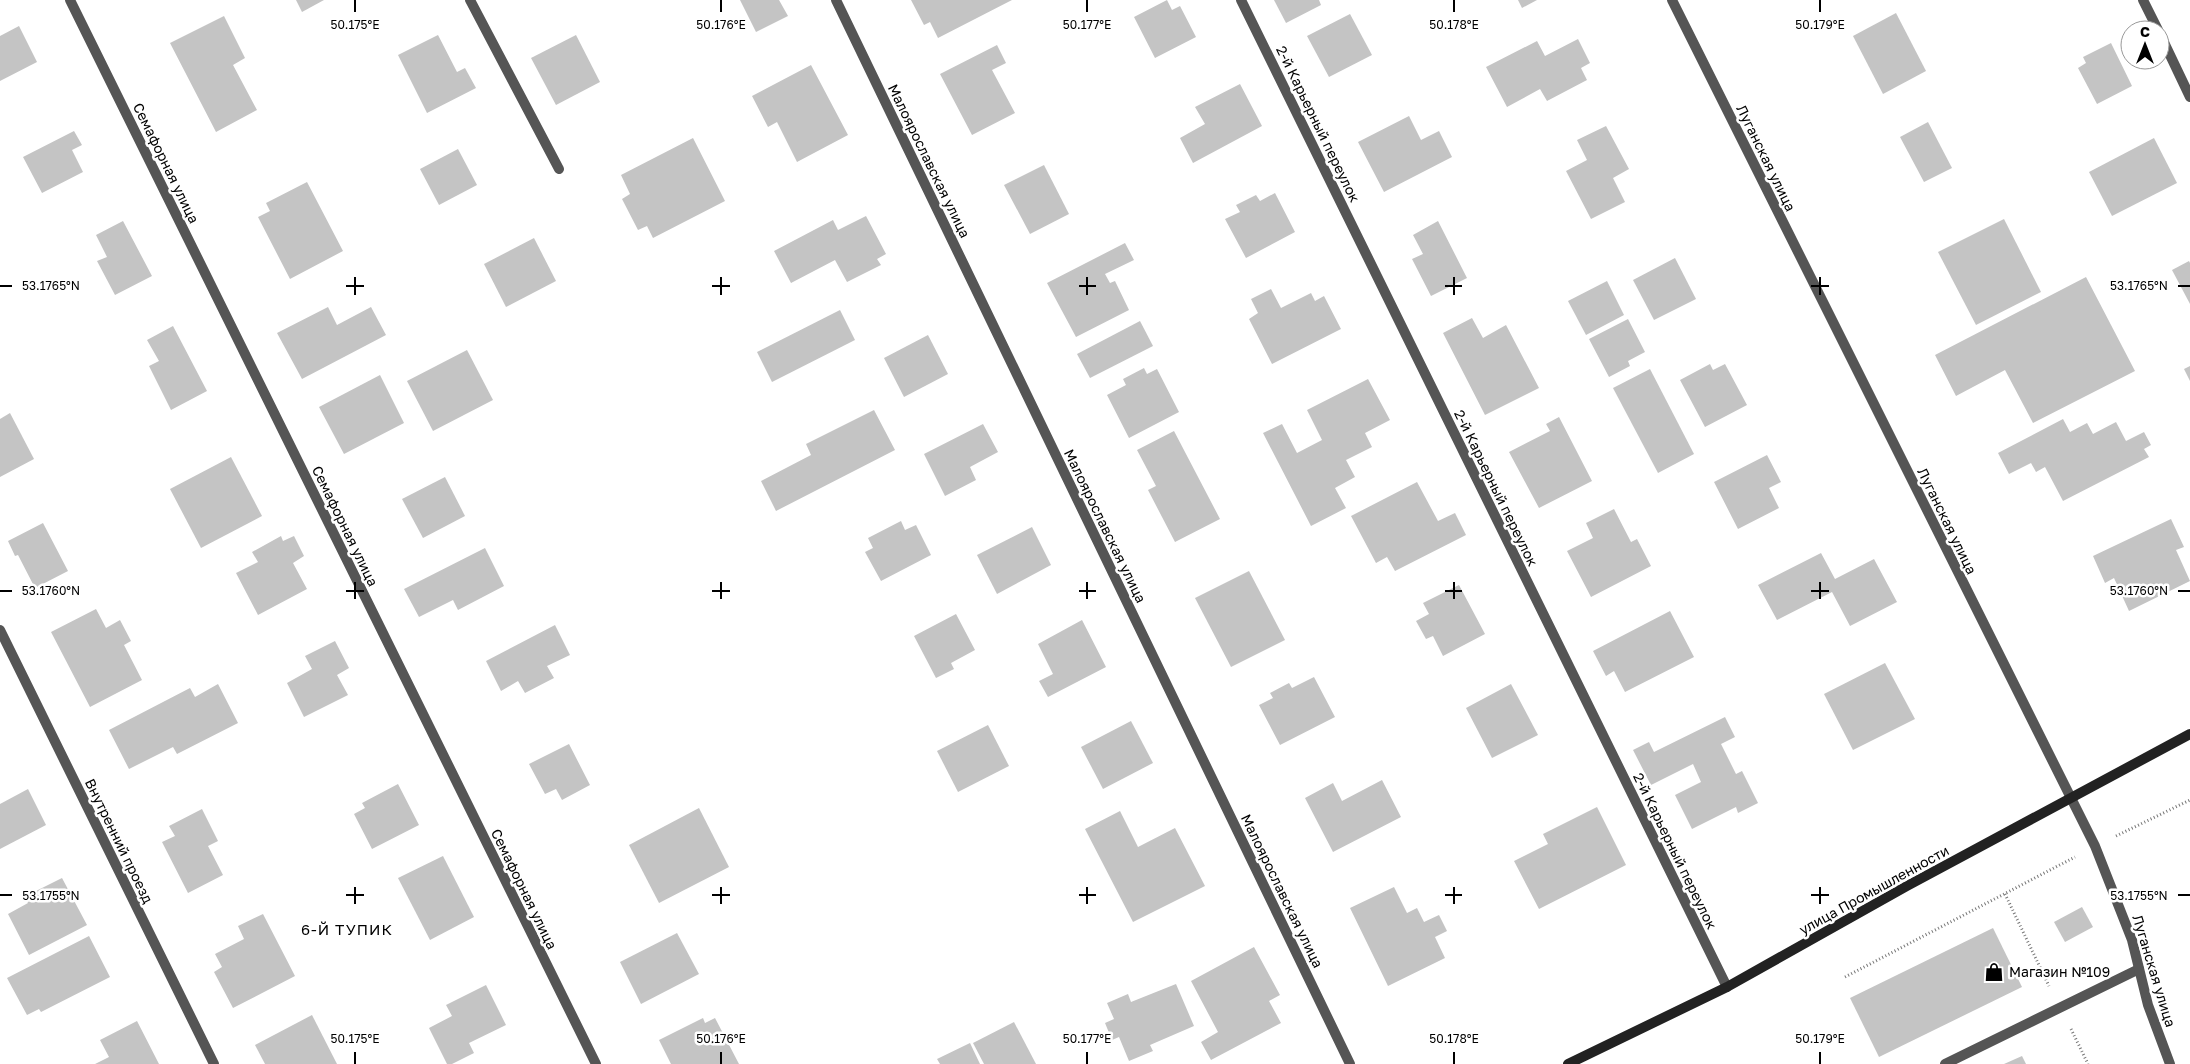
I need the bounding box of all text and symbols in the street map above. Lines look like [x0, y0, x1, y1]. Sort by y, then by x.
text: 50.175°E [330, 17, 380, 32]
text: 50.176°E [696, 17, 746, 32]
text: 50.177°E [1063, 17, 1111, 32]
text: 50.178°E [1429, 17, 1479, 32]
text: 50.179°E [1795, 17, 1845, 32]
north arrow [2120, 20, 2170, 70]
text: С [2140, 23, 2150, 40]
street label: 2-й Карьерный переулок [1273, 43, 1364, 205]
street label: Малоярославская улица [885, 81, 974, 241]
street label: Семафорная улица [130, 100, 203, 226]
street label: Луганская улица [1733, 102, 1800, 214]
text: 53.1765°N [22, 278, 80, 293]
text: 53.1765°N [2110, 278, 2168, 293]
street label: 2-й Карьерный переулок [1451, 407, 1542, 569]
street label: Малоярославская улица [1061, 446, 1150, 606]
street label: Семафорная улица [309, 463, 382, 589]
street label: Луганская улица [1914, 465, 1981, 577]
text: 53.1760°N [22, 583, 80, 598]
text: 53.1760°N [2110, 583, 2168, 598]
street label: 2-й Карьерный переулок [1630, 770, 1721, 932]
street label: Внутренний проезд [82, 776, 157, 906]
street label: Малоярославская улица [1238, 811, 1327, 971]
street label: Семафорная улица [488, 826, 561, 952]
street label: улица Промышленности [1796, 841, 1952, 938]
text: 53.1755°N [22, 888, 80, 903]
text: 53.1755°N [2110, 888, 2168, 903]
street label: Луганская улица [2129, 913, 2180, 1029]
district label: 6-Й ТУПИК [301, 920, 393, 938]
shop icon: Магазин №109 [1983, 961, 2005, 983]
place label: Магазин №109 [2009, 963, 2110, 980]
text: 50.175°E [330, 1031, 380, 1046]
text: 50.176°E [696, 1031, 746, 1046]
text: 50.177°E [1063, 1031, 1111, 1046]
text: 50.178°E [1429, 1031, 1479, 1046]
text: 50.179°E [1795, 1031, 1845, 1046]

